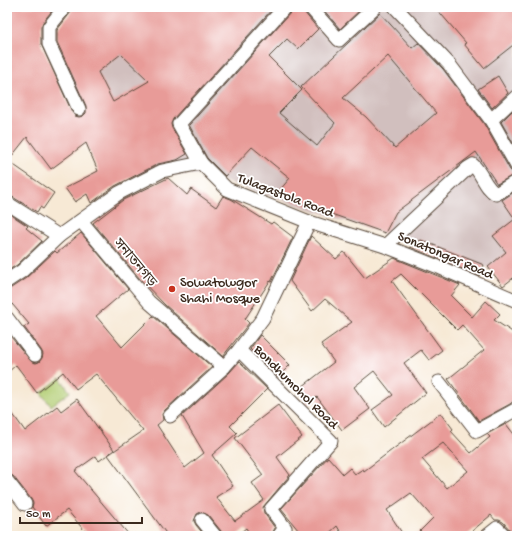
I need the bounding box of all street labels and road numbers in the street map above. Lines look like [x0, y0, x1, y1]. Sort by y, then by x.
street label: Tulagastola Road [234, 170, 337, 223]
street label: Sonatongar Road [395, 228, 497, 285]
street label: সনাতনগড় [108, 235, 160, 292]
street label: Bondhumohol Road [249, 341, 342, 435]

